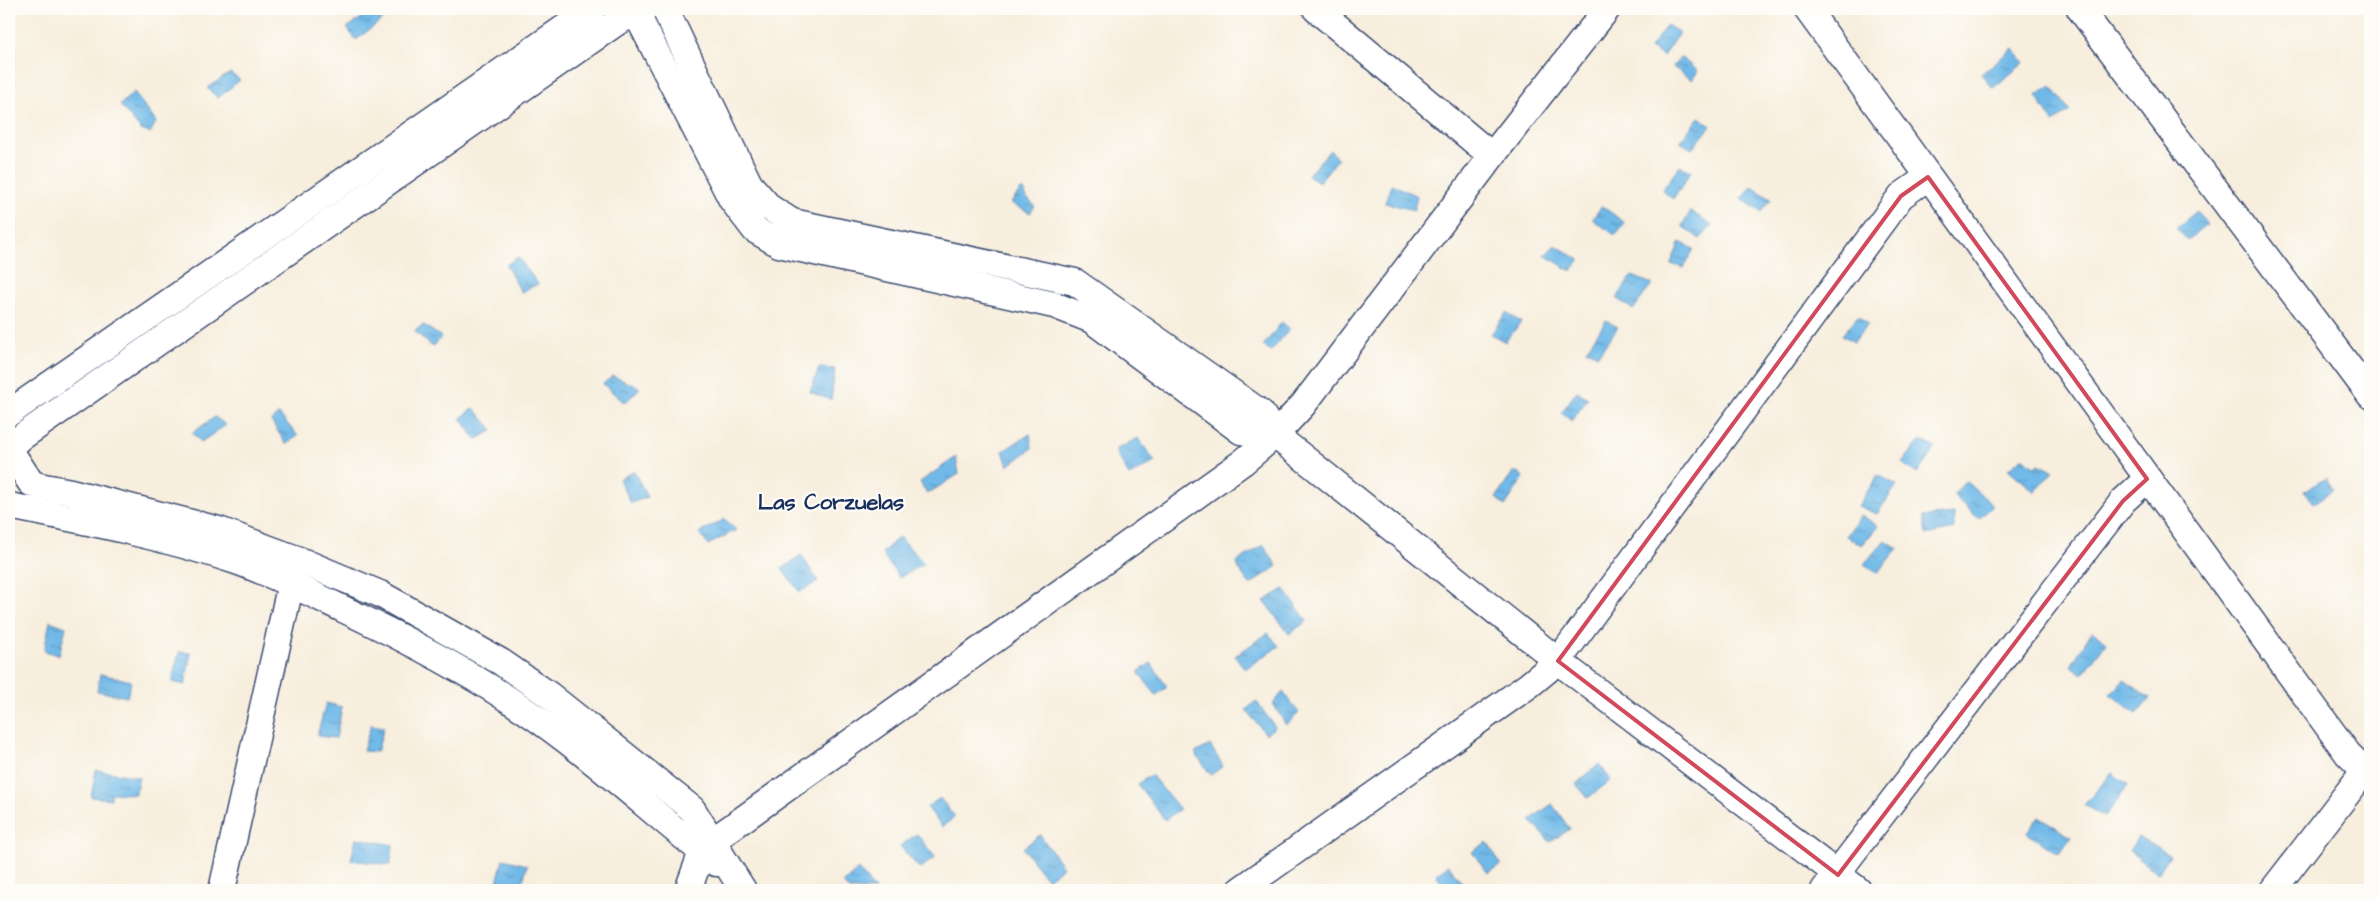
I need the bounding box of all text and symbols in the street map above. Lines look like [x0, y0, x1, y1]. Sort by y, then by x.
district label: Las Corzuelas [758, 487, 904, 518]

